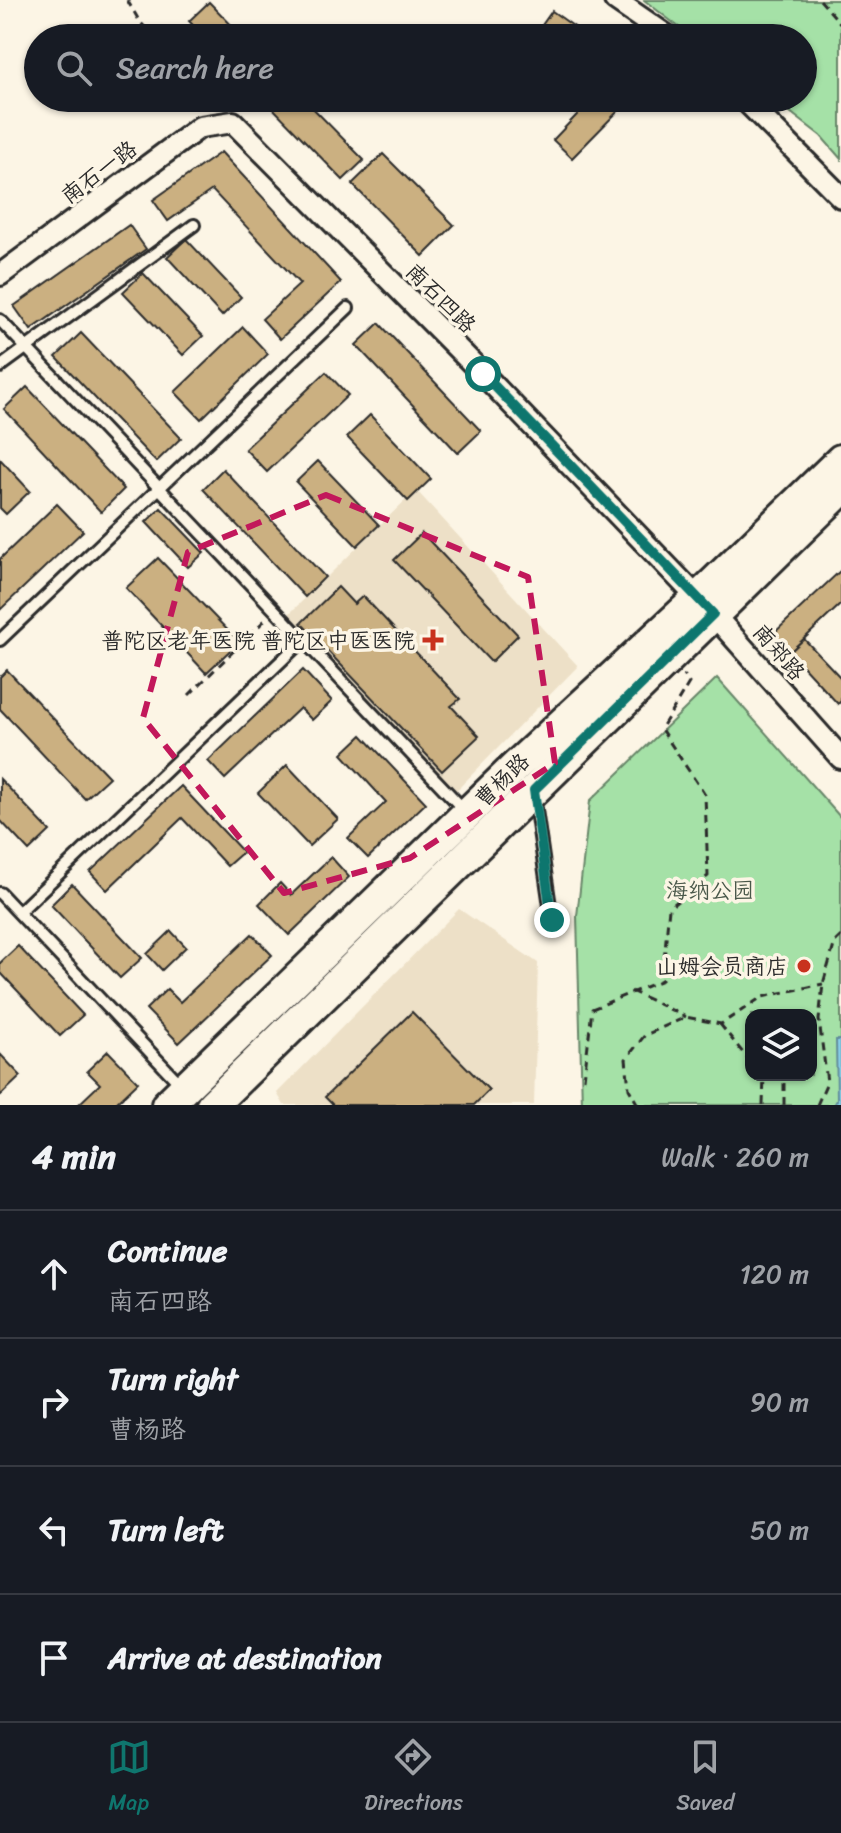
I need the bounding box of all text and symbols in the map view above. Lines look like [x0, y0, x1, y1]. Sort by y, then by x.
search box [24, 24, 817, 112]
text: Search here [116, 41, 274, 95]
icon: search [52, 46, 96, 90]
street label: 南石一路 [52, 130, 146, 214]
street label: 南石四路 [396, 253, 486, 343]
route start [465, 356, 501, 392]
street label: 南郑路 [743, 614, 815, 690]
place label: 普陀区老年医院 普陀区中医医院 [101, 621, 415, 660]
marker: 普陀区老年医院 普陀区中医医院 [422, 629, 444, 651]
street label: 曹杨路 [465, 743, 539, 817]
park label: 海纳公园 [666, 871, 754, 910]
route end [534, 902, 570, 938]
place label: 山姆会员商店 [656, 947, 788, 986]
marker: 山姆会员商店 [795, 957, 813, 975]
map controls [745, 1009, 817, 1081]
button: layers [745, 1009, 817, 1081]
text: 4 min [32, 1127, 116, 1187]
text: Walk · 260 m [661, 1134, 809, 1180]
text: Continue [108, 1224, 227, 1278]
text: 120 m [740, 1251, 809, 1297]
icon: ahead [32, 1252, 76, 1296]
text: 南石四路 [108, 1278, 212, 1324]
text: Turn right [108, 1352, 238, 1406]
text: 90 m [750, 1379, 809, 1425]
icon: right [32, 1380, 76, 1424]
text: 曹杨路 [108, 1406, 186, 1452]
text: Turn left [108, 1503, 224, 1557]
text: 50 m [750, 1507, 809, 1553]
icon: left [32, 1508, 76, 1552]
text: Arrive at destination [108, 1631, 382, 1685]
icon: arrive [32, 1636, 76, 1680]
tab: Map [107, 1735, 151, 1822]
tab: Directions [364, 1735, 463, 1822]
tab: Saved [676, 1735, 734, 1822]

